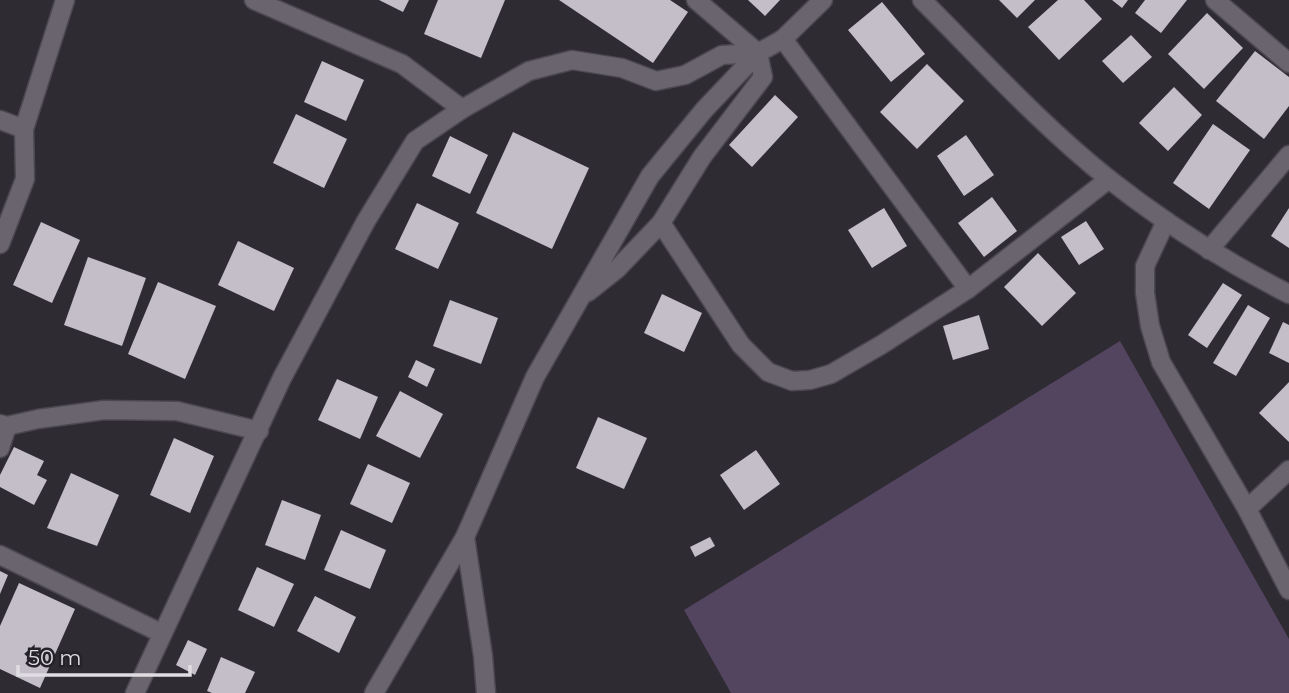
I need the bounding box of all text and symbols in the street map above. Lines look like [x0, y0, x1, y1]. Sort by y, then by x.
scale bar [18, 634, 189, 678]
text: 50 m [28, 645, 82, 670]

